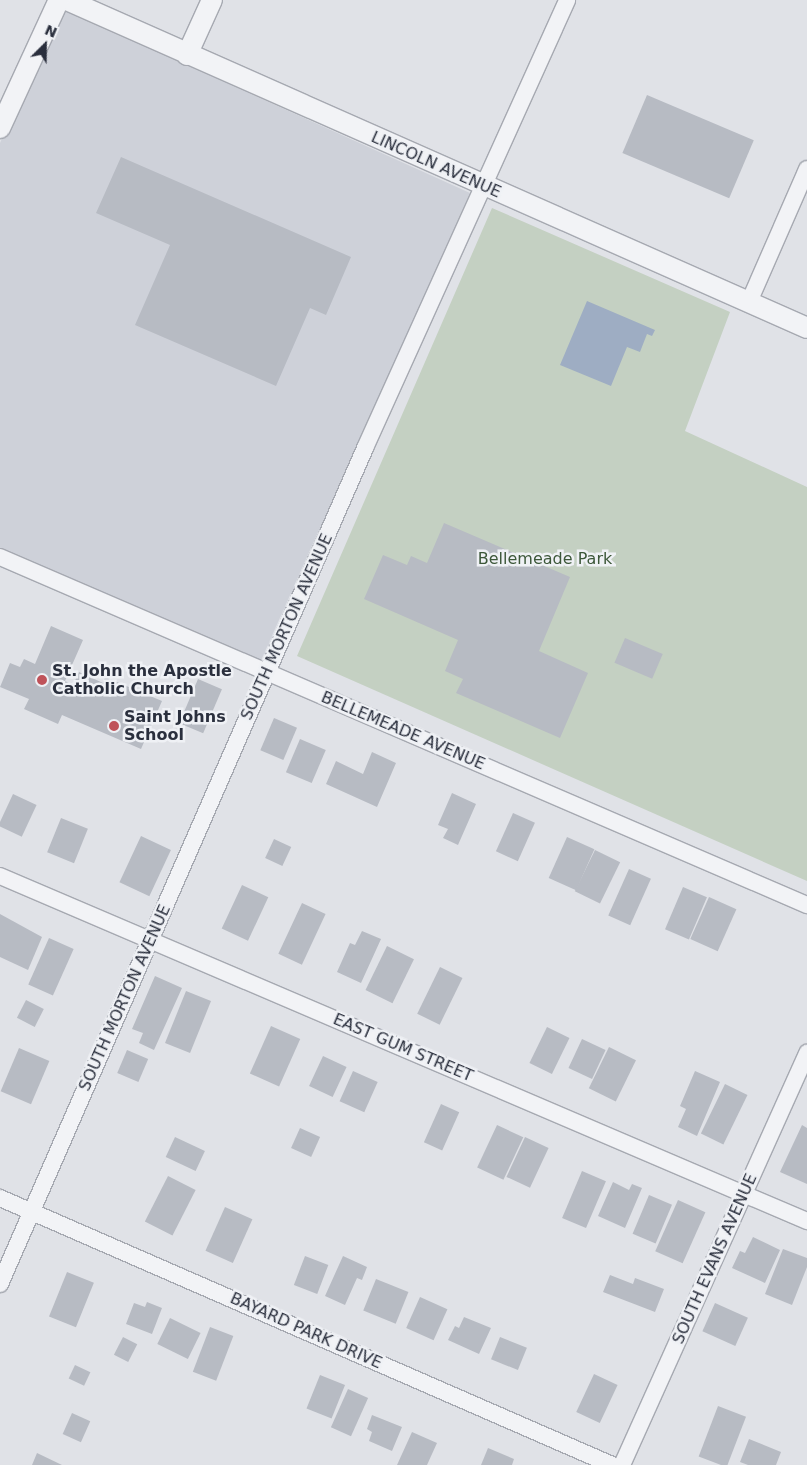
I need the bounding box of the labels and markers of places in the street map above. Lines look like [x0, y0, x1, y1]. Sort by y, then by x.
place label: St. John the Apostle Catholic Church [52, 661, 232, 699]
marker: St. John the Apostle Catholic Church [36, 674, 48, 686]
place label: Saint Johns School [124, 707, 226, 745]
marker: Saint Johns School [108, 720, 120, 732]

